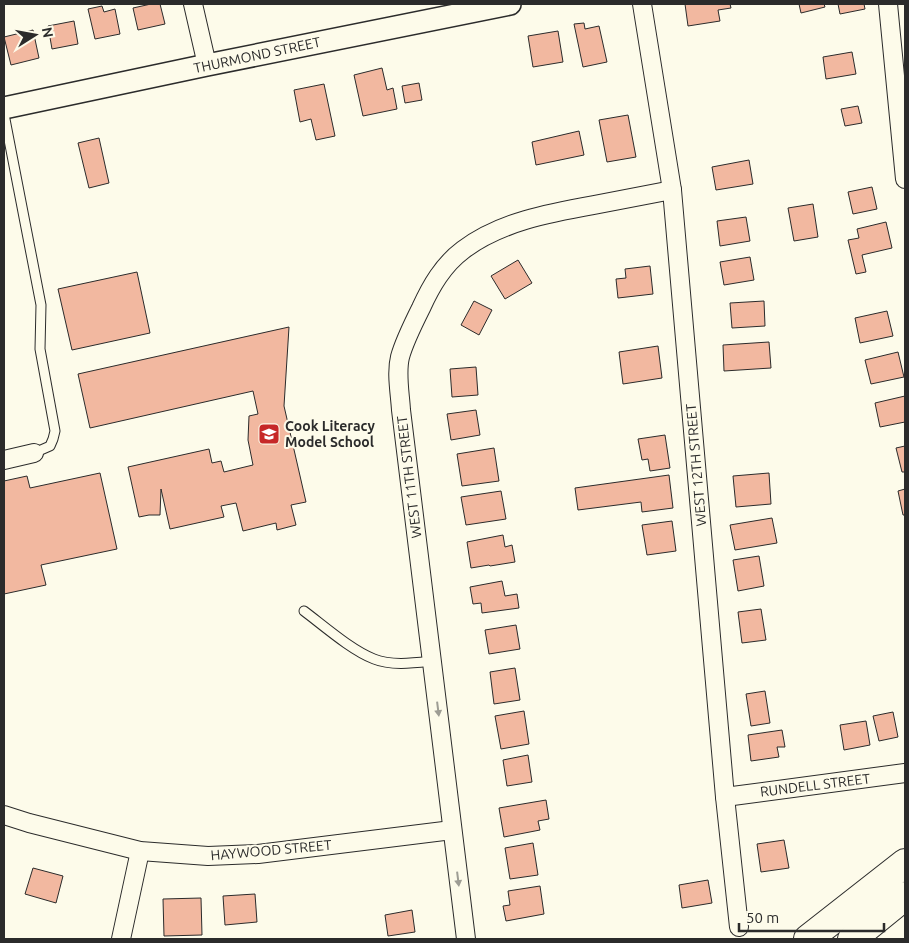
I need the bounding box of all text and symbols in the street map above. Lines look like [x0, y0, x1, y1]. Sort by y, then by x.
north arrow [10, 10, 60, 60]
text: N [39, 26, 57, 39]
street label: THURMOND STREET [192, 34, 322, 76]
street label: WEST 12TH STREET [683, 403, 709, 527]
street label: WEST 11TH STREET [394, 415, 424, 539]
place label: Cook Literacy Model School [285, 418, 376, 450]
school or university icon: Cook Literacy Model School [257, 422, 281, 446]
one-way arrow [434, 702, 442, 718]
street label: RUNDELL STREET [759, 770, 871, 800]
street label: HAYWOOD STREET [210, 837, 332, 863]
one-way arrow [454, 871, 462, 887]
scale bar [739, 900, 884, 932]
text: 50 m [746, 909, 779, 926]

